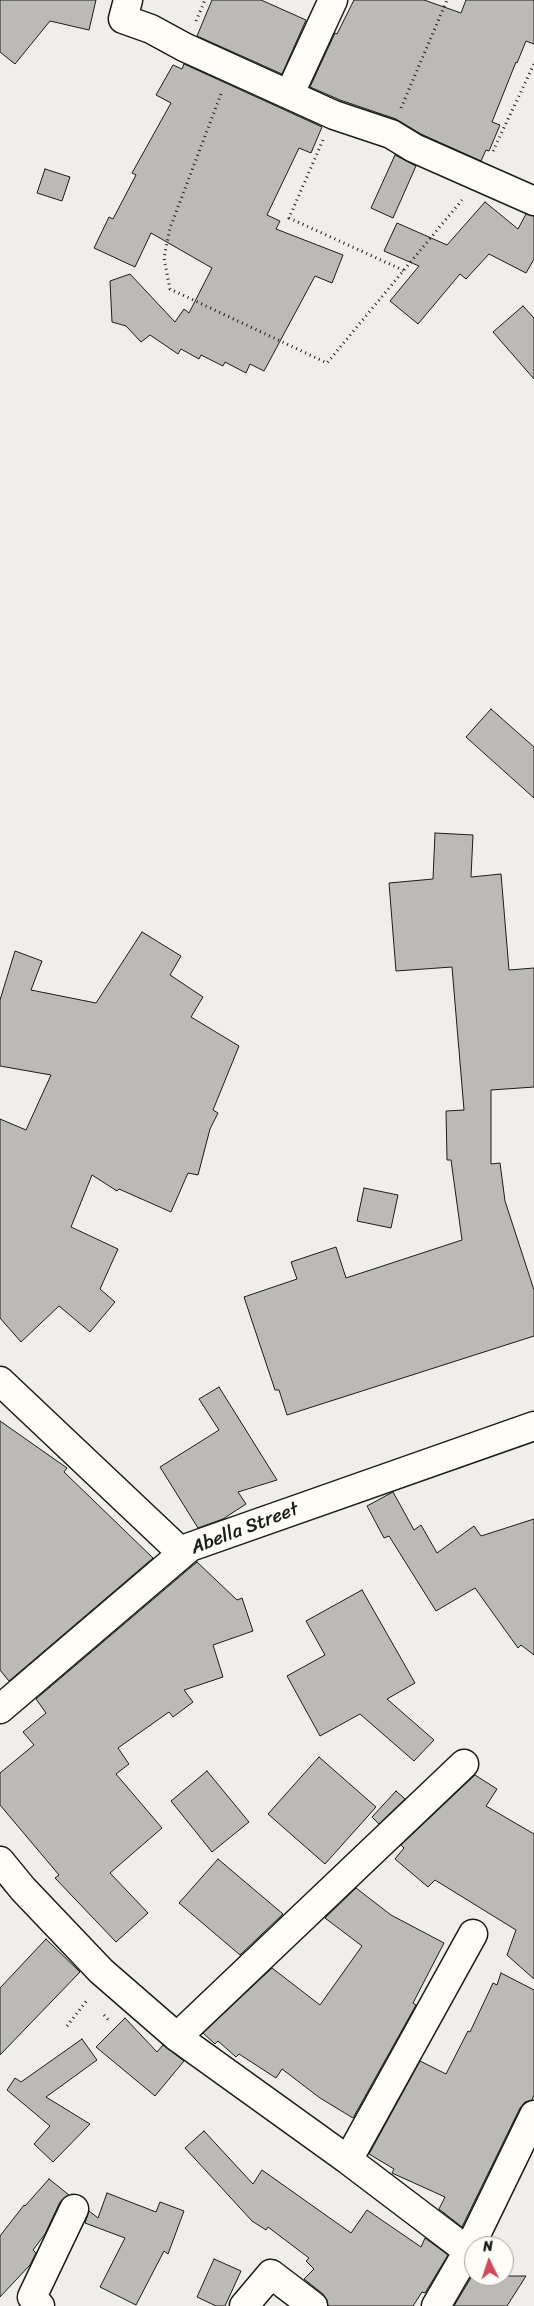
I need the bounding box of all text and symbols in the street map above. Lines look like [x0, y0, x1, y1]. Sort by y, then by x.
street label: Abella Street [188, 1498, 302, 1560]
text: N [482, 2234, 494, 2259]
north arrow [464, 2236, 514, 2286]

